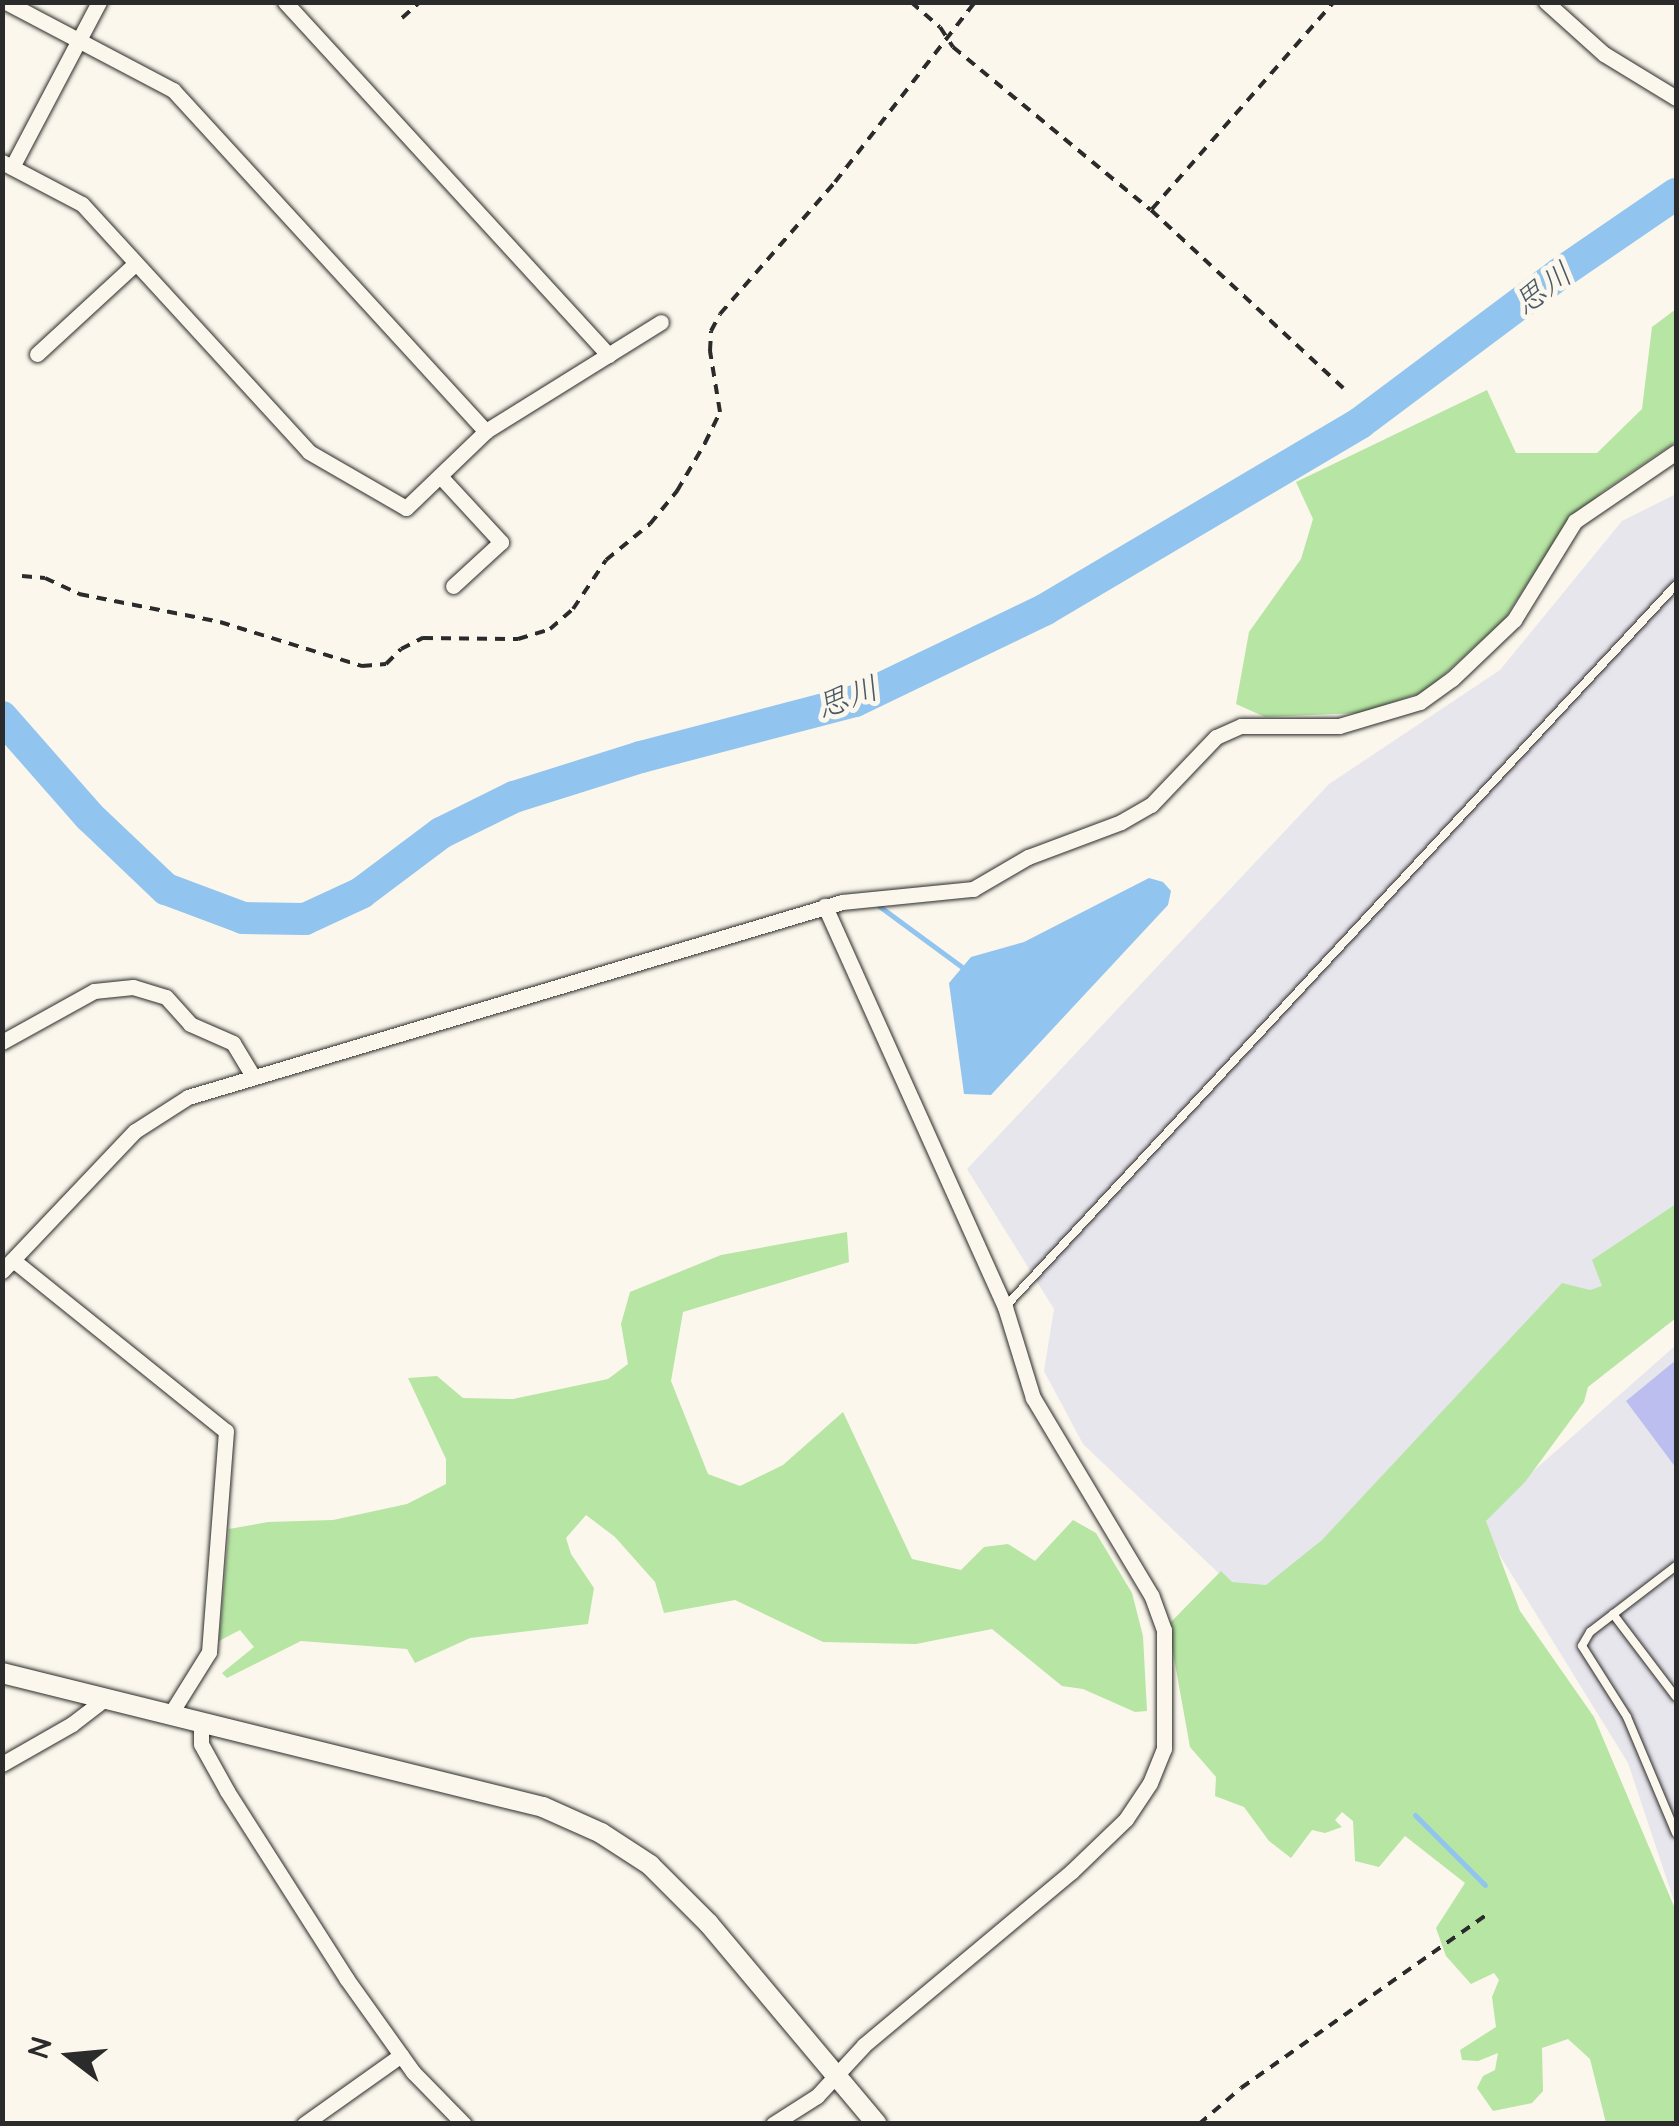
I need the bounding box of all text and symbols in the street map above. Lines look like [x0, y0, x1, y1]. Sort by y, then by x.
water label: 思川 [1507, 256, 1581, 324]
water label: 思川 [811, 670, 885, 728]
north arrow [20, 2006, 120, 2106]
text: N [20, 2034, 62, 2061]

